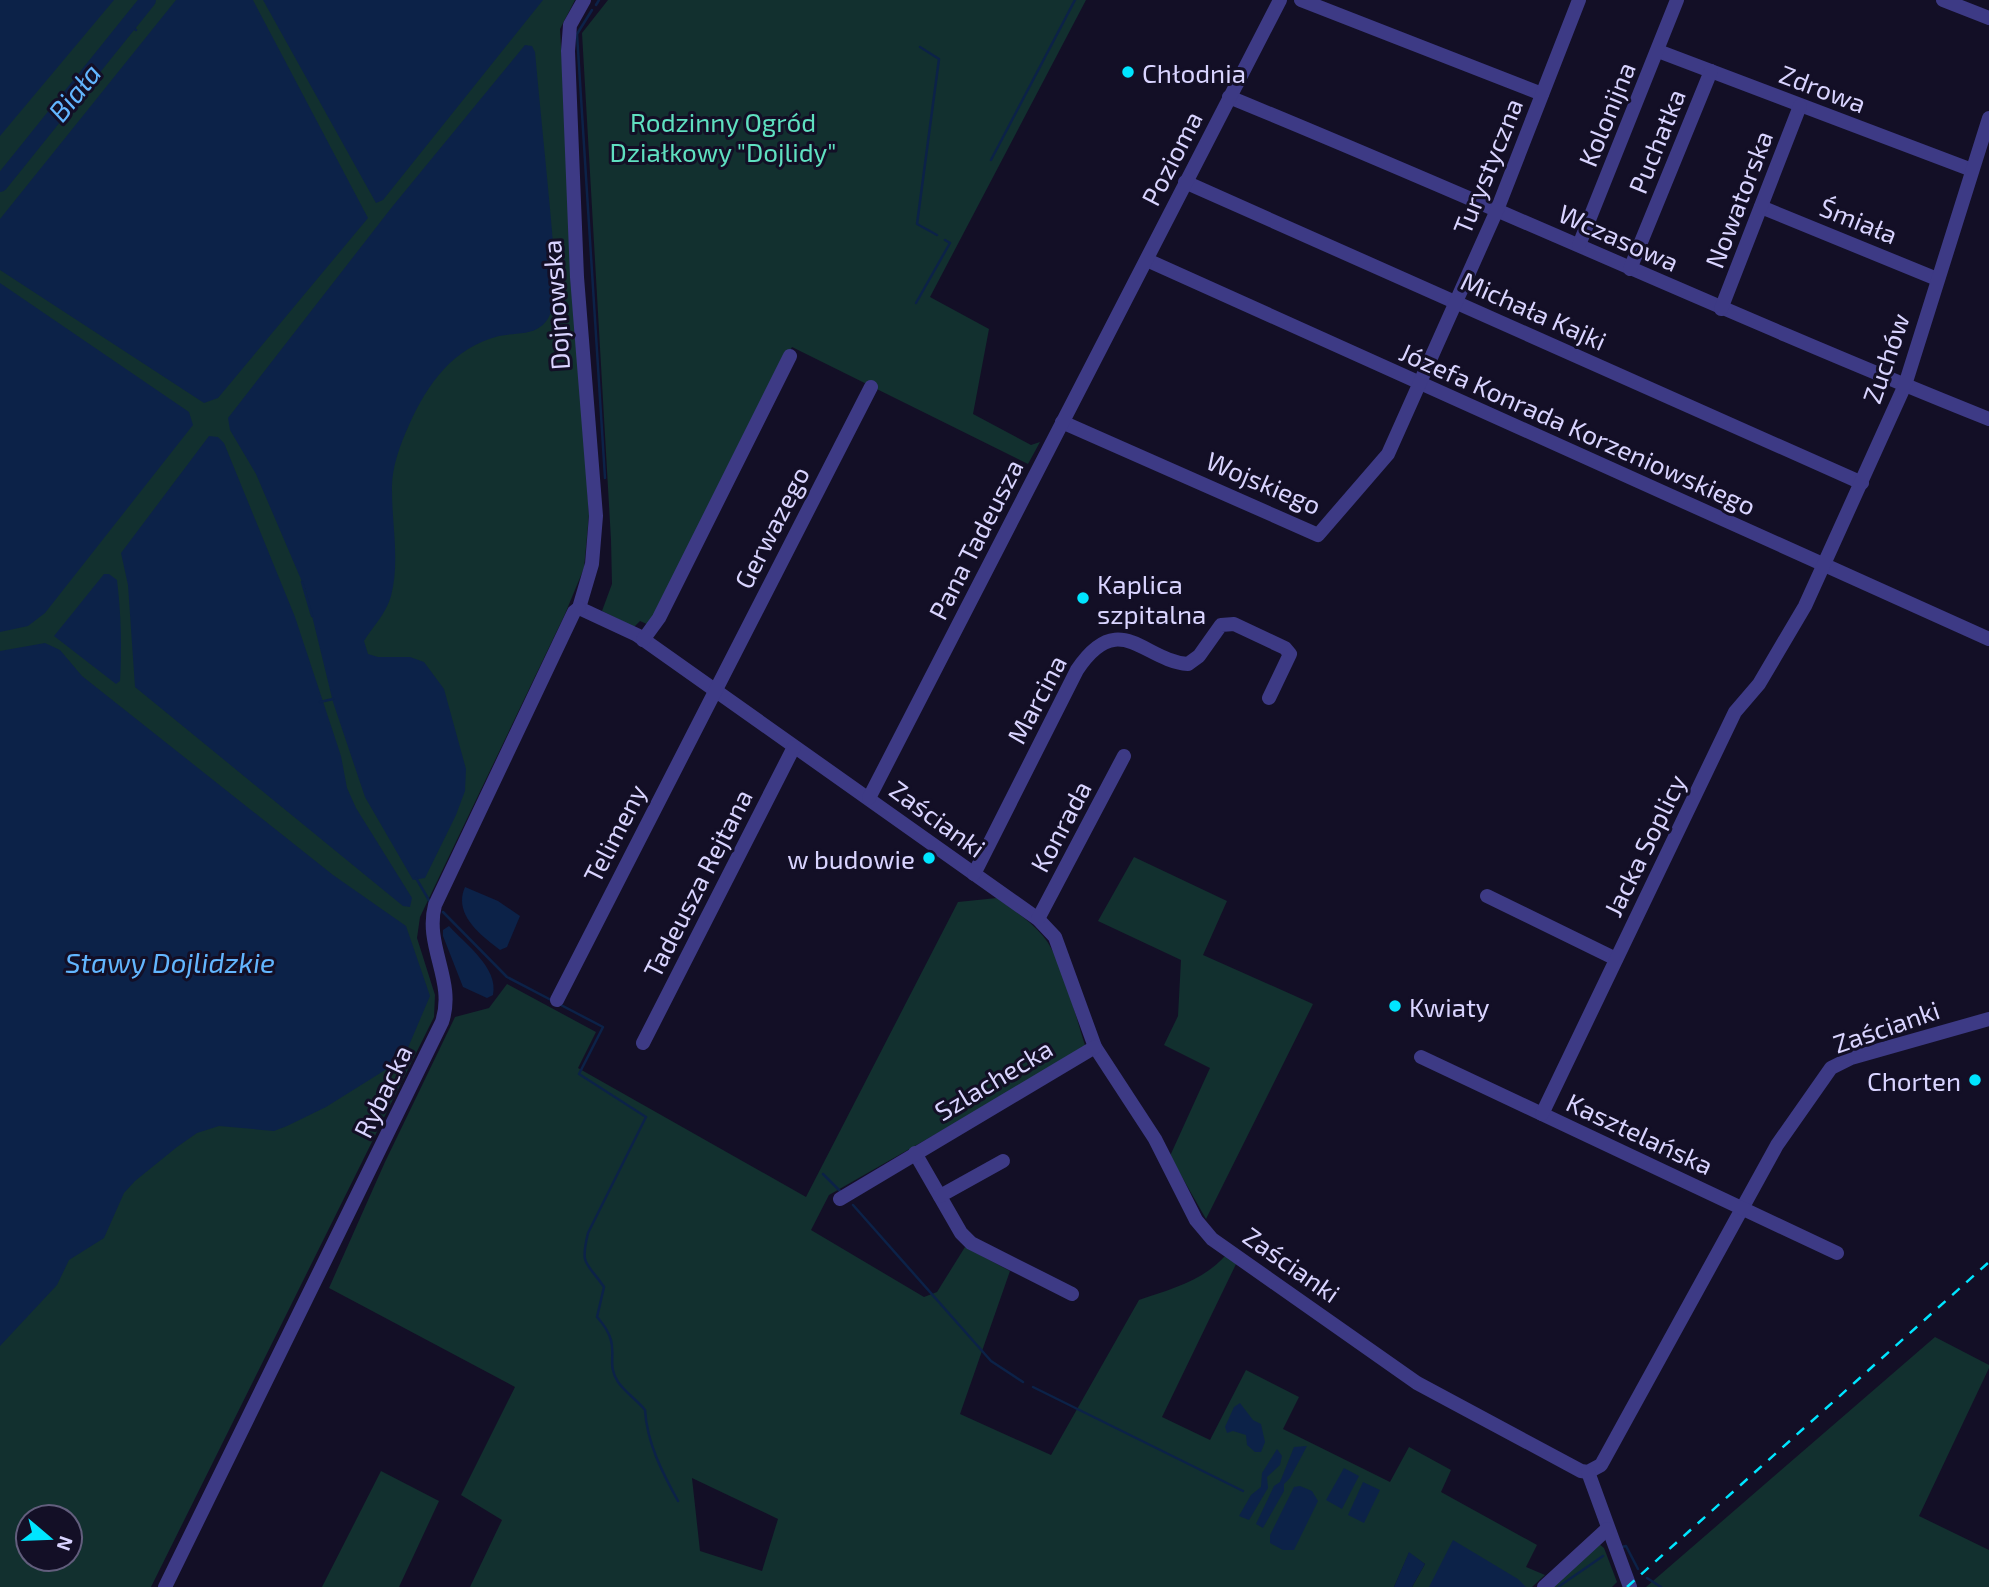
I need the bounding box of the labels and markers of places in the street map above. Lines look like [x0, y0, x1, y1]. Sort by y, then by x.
place label: Chłodnia [1142, 57, 1246, 88]
marker: Chłodnia [1120, 64, 1136, 80]
place label: Kaplica szpitalna [1097, 568, 1206, 629]
marker: Kaplica szpitalna [1075, 590, 1091, 606]
place label: w budowie [787, 843, 915, 874]
marker: w budowie [921, 850, 937, 866]
place label: Kwiaty [1409, 991, 1490, 1022]
marker: Kwiaty [1387, 998, 1403, 1014]
place label: Chorten [1867, 1065, 1961, 1096]
marker: Chorten [1967, 1072, 1983, 1088]

